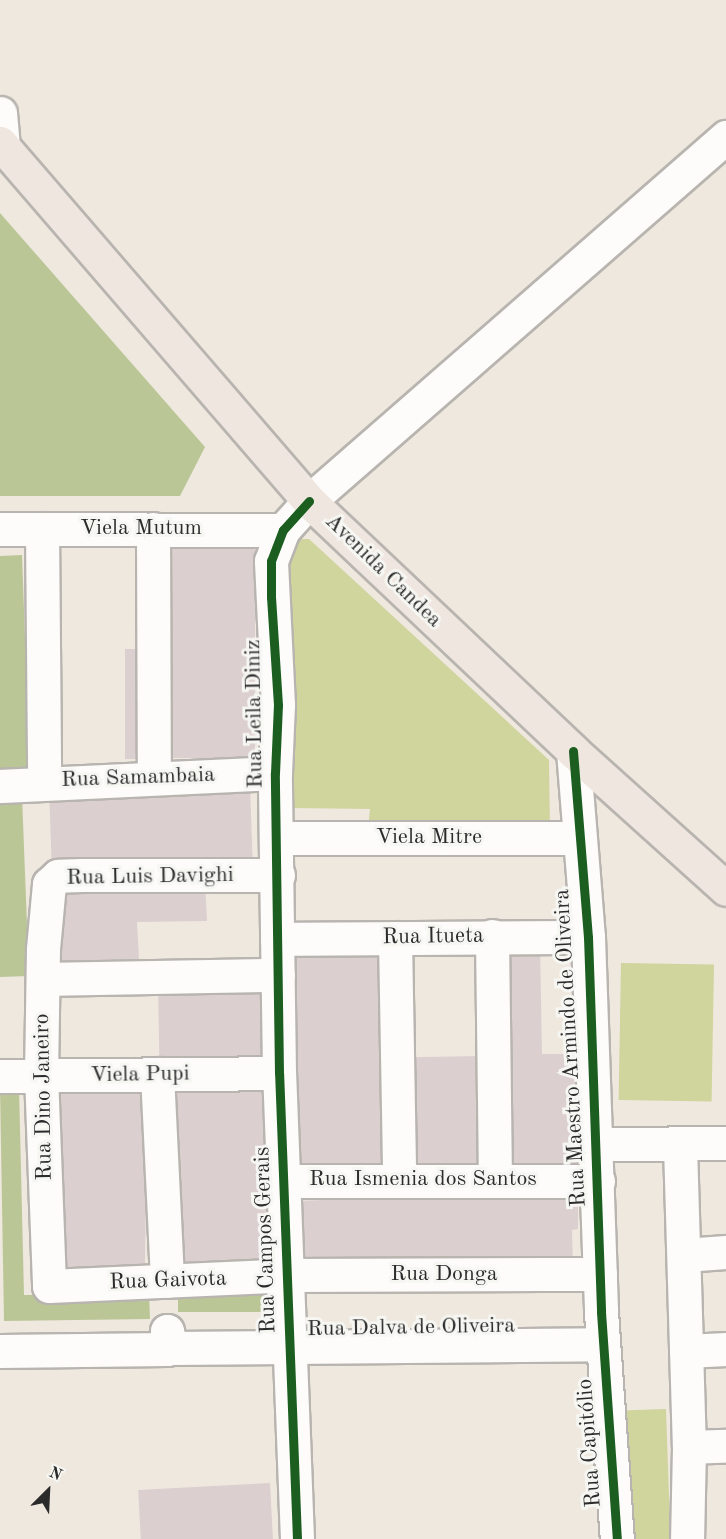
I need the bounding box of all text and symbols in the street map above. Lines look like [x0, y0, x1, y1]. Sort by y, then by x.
street label: Avenida Candea [319, 509, 447, 633]
street label: Viela Mutum [80, 516, 202, 542]
street label: Rua Leila Diniz [241, 639, 269, 789]
street label: Rua Samambaia [61, 762, 215, 794]
street label: Viela Mitre [376, 825, 482, 851]
street label: Rua Luis Davighi [66, 862, 234, 892]
street label: Rua Maestro Armindo de Oliveira [549, 888, 593, 1208]
street label: Rua Itueta [382, 923, 484, 951]
street label: Rua Dino Janeiro [29, 1013, 59, 1181]
street label: Viela Pupi [90, 1061, 190, 1089]
street label: Rua Campos Gerais [250, 1146, 282, 1334]
street label: Rua Ismenia dos Santos [309, 1167, 537, 1193]
street label: Rua Donga [390, 1262, 498, 1288]
street label: Rua Gaivota [109, 1266, 227, 1296]
street label: Rua Dalva de Oliveira [307, 1313, 515, 1343]
street label: Rua Capitólio [572, 1378, 608, 1508]
north arrow [18, 1461, 78, 1521]
text: N [46, 1465, 64, 1484]

